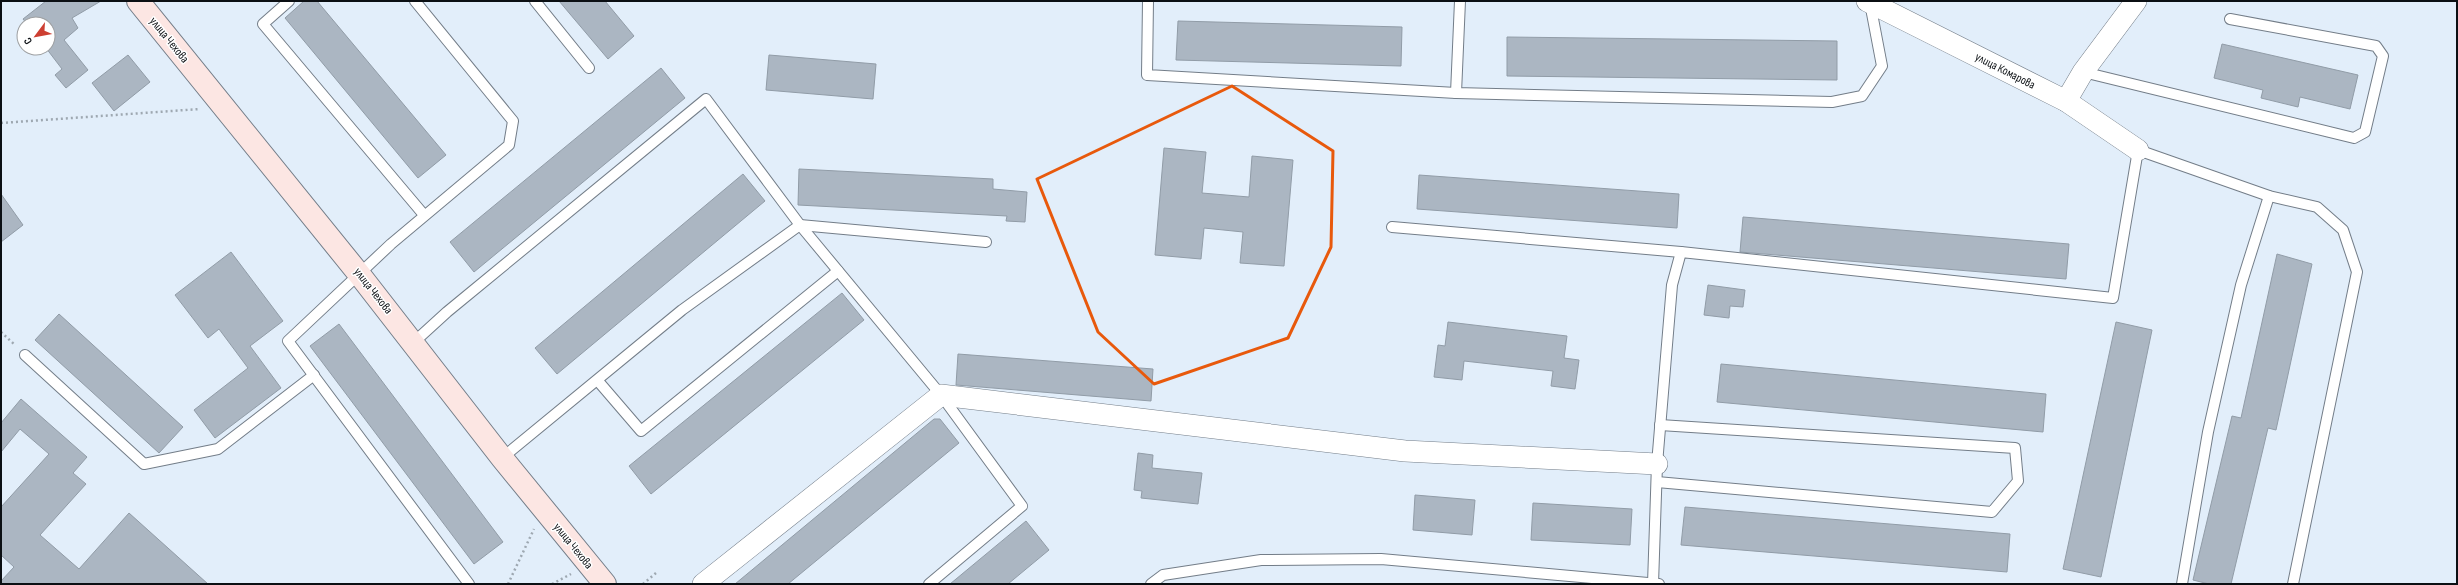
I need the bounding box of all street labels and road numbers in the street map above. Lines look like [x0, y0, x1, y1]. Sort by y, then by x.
street label: улица Чехова [146, 14, 192, 66]
street label: улица Комарова [1972, 49, 2038, 93]
street label: улица Чехова [350, 265, 396, 317]
street label: улица Чехова [550, 520, 596, 572]

